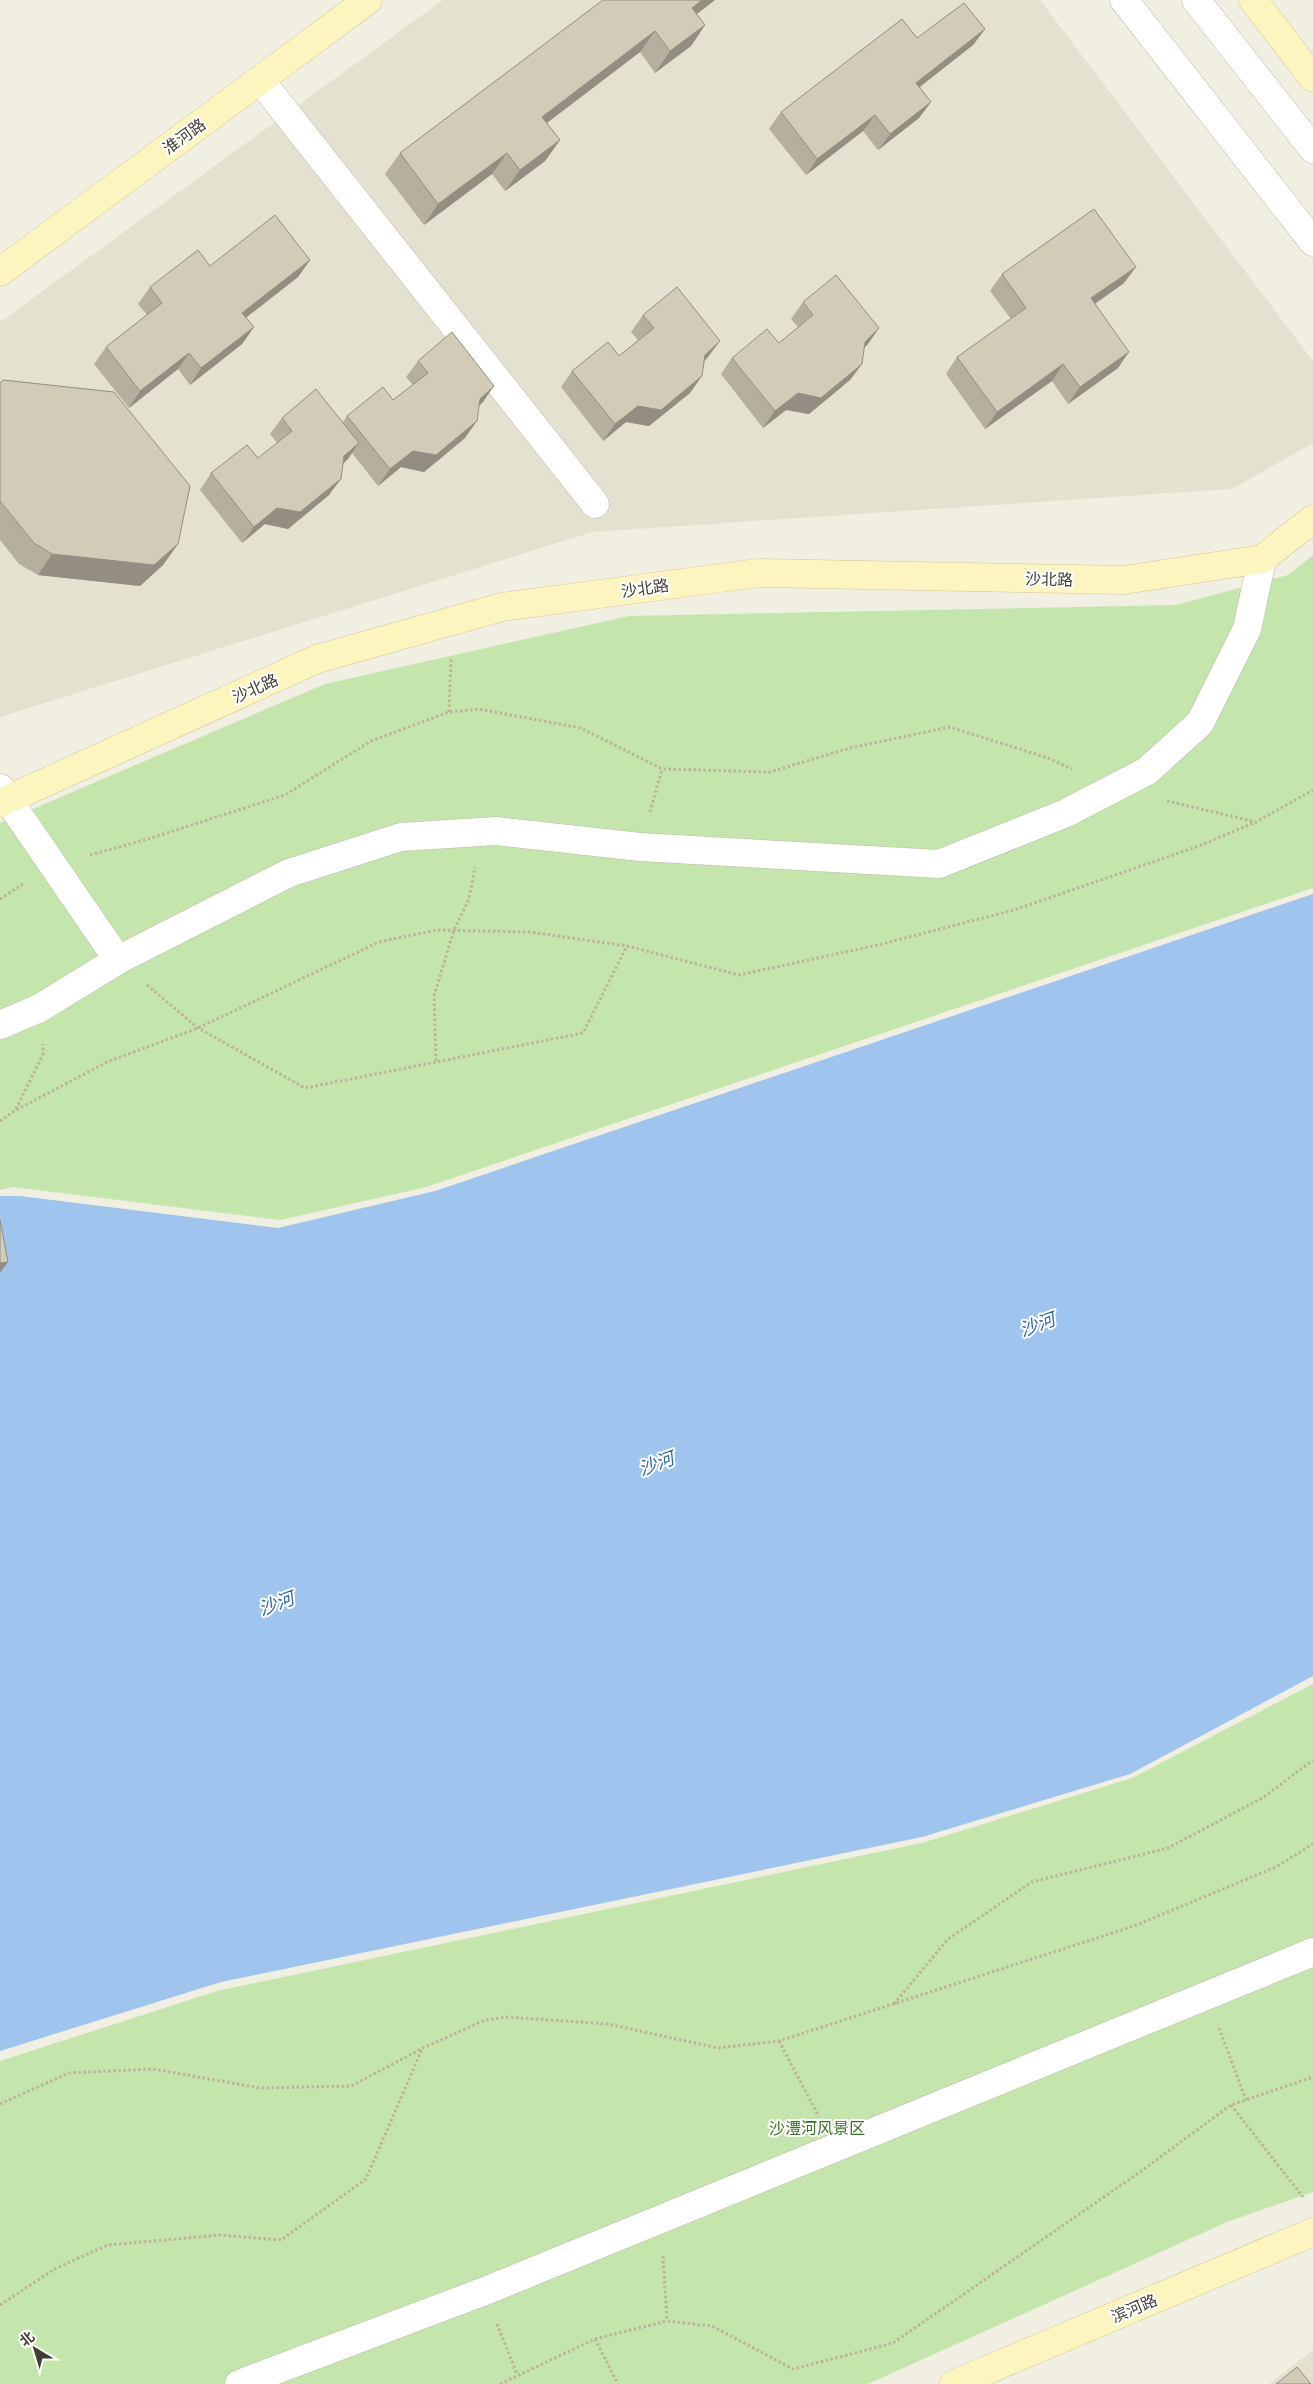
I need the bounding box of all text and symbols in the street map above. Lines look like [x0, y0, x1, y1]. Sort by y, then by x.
street label: 淮河路 [158, 113, 210, 159]
street label: 沙北路 [1025, 568, 1073, 590]
street label: 沙北路 [620, 574, 670, 602]
street label: 沙北路 [229, 668, 281, 708]
water label: 沙河 [1016, 1306, 1061, 1341]
water label: 沙河 [635, 1445, 680, 1480]
water label: 沙河 [255, 1585, 300, 1620]
park label: 沙澧河风景区 [769, 2117, 865, 2139]
street label: 滨河路 [1108, 2288, 1160, 2328]
north arrow [10, 2324, 60, 2374]
text: 北 [15, 2327, 38, 2350]

